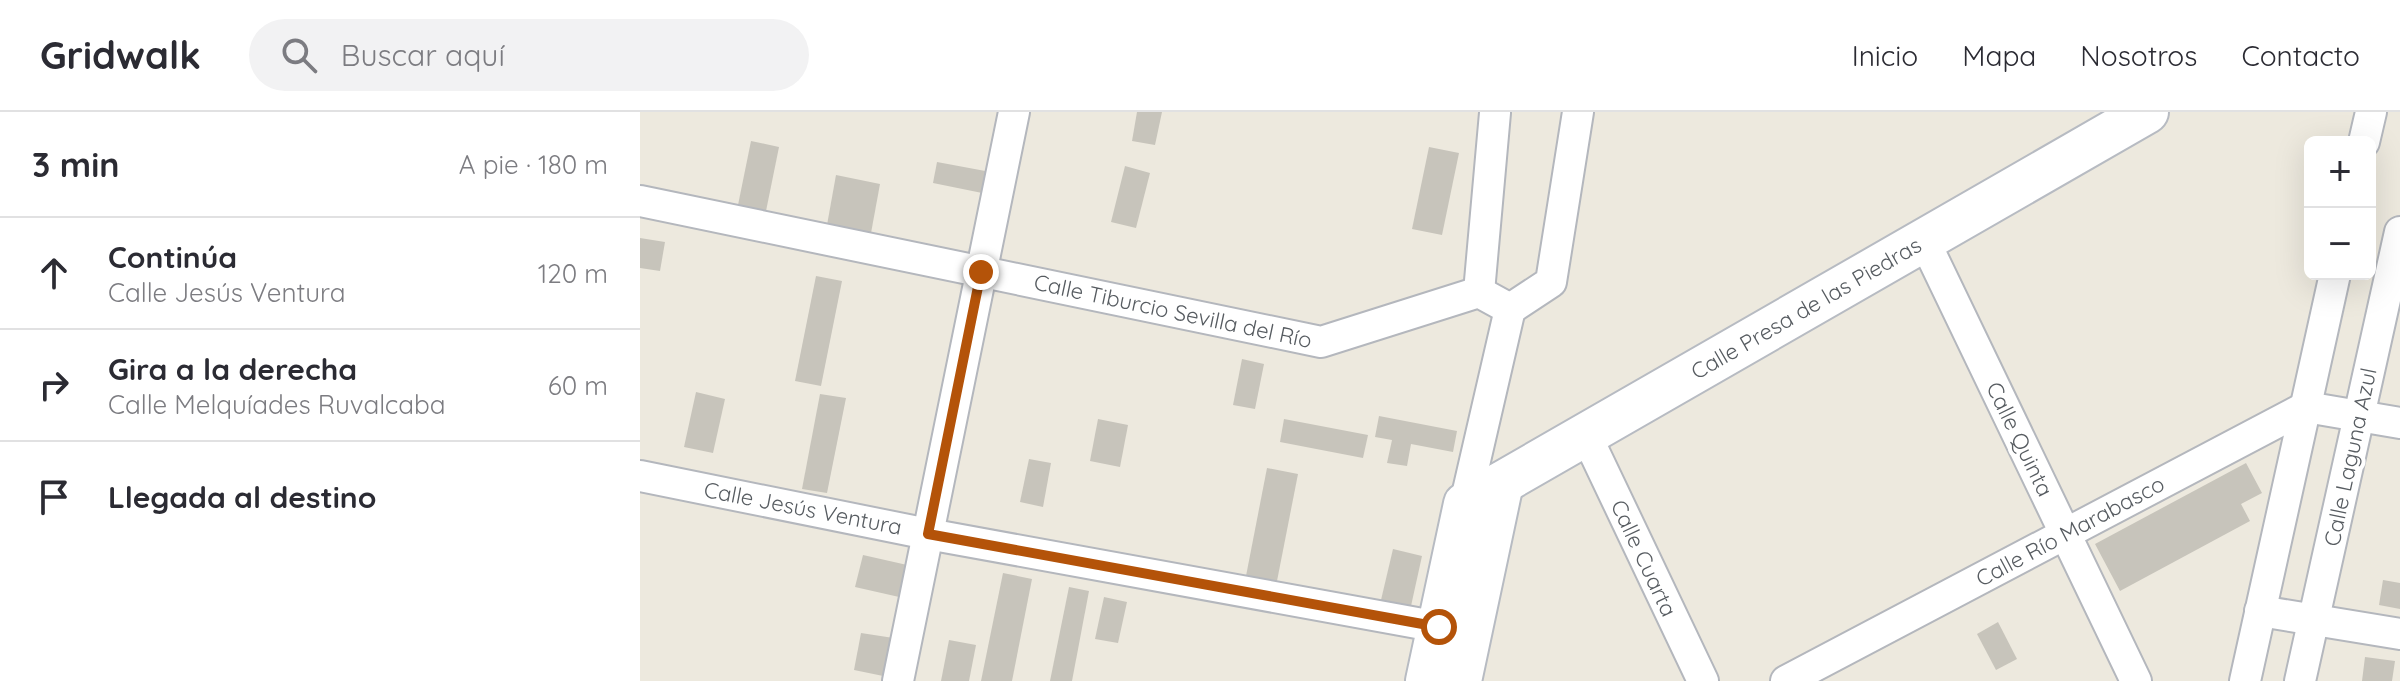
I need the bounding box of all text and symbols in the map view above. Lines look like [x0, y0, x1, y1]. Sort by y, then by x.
search box [249, 19, 809, 91]
text: Gridwalk [40, 31, 201, 79]
icon: search [277, 33, 321, 77]
text: Buscar aquí [341, 36, 505, 74]
text: Inicio [1852, 38, 1918, 73]
text: Mapa [1962, 38, 2036, 73]
text: Nosotros [2080, 38, 2197, 73]
text: Contacto [2241, 38, 2360, 73]
map controls [2304, 136, 2376, 280]
button: + [2304, 136, 2376, 208]
text: 3 min [32, 143, 119, 186]
text: A pie · 180 m [459, 148, 608, 181]
button: − [2304, 208, 2376, 280]
street label: Calle Presa de las Piedras [1686, 231, 1926, 385]
text: Continúa [108, 238, 237, 276]
icon: ahead [32, 251, 76, 295]
route end [963, 254, 999, 290]
text: 120 m [538, 257, 608, 290]
street label: Calle Tiburcio Sevilla del Río [1032, 268, 1314, 354]
text: Calle Jesús Ventura [108, 276, 346, 309]
text: Gira a la derecha [108, 350, 357, 388]
icon: right [32, 363, 76, 407]
street label: Calle Laguna Azul [2317, 365, 2383, 549]
text: 60 m [548, 369, 608, 402]
street label: Calle Quinta [1980, 377, 2060, 501]
text: Calle Melquíades Ruvalcaba [108, 388, 446, 421]
street label: Calle Río Marabasco [1971, 469, 2169, 593]
icon: arrive [32, 475, 76, 519]
street label: Calle Jesús Ventura [702, 475, 904, 541]
text: Llegada al destino [108, 478, 376, 516]
street label: Calle Cuarta [1605, 495, 1683, 621]
route start [1421, 609, 1457, 645]

